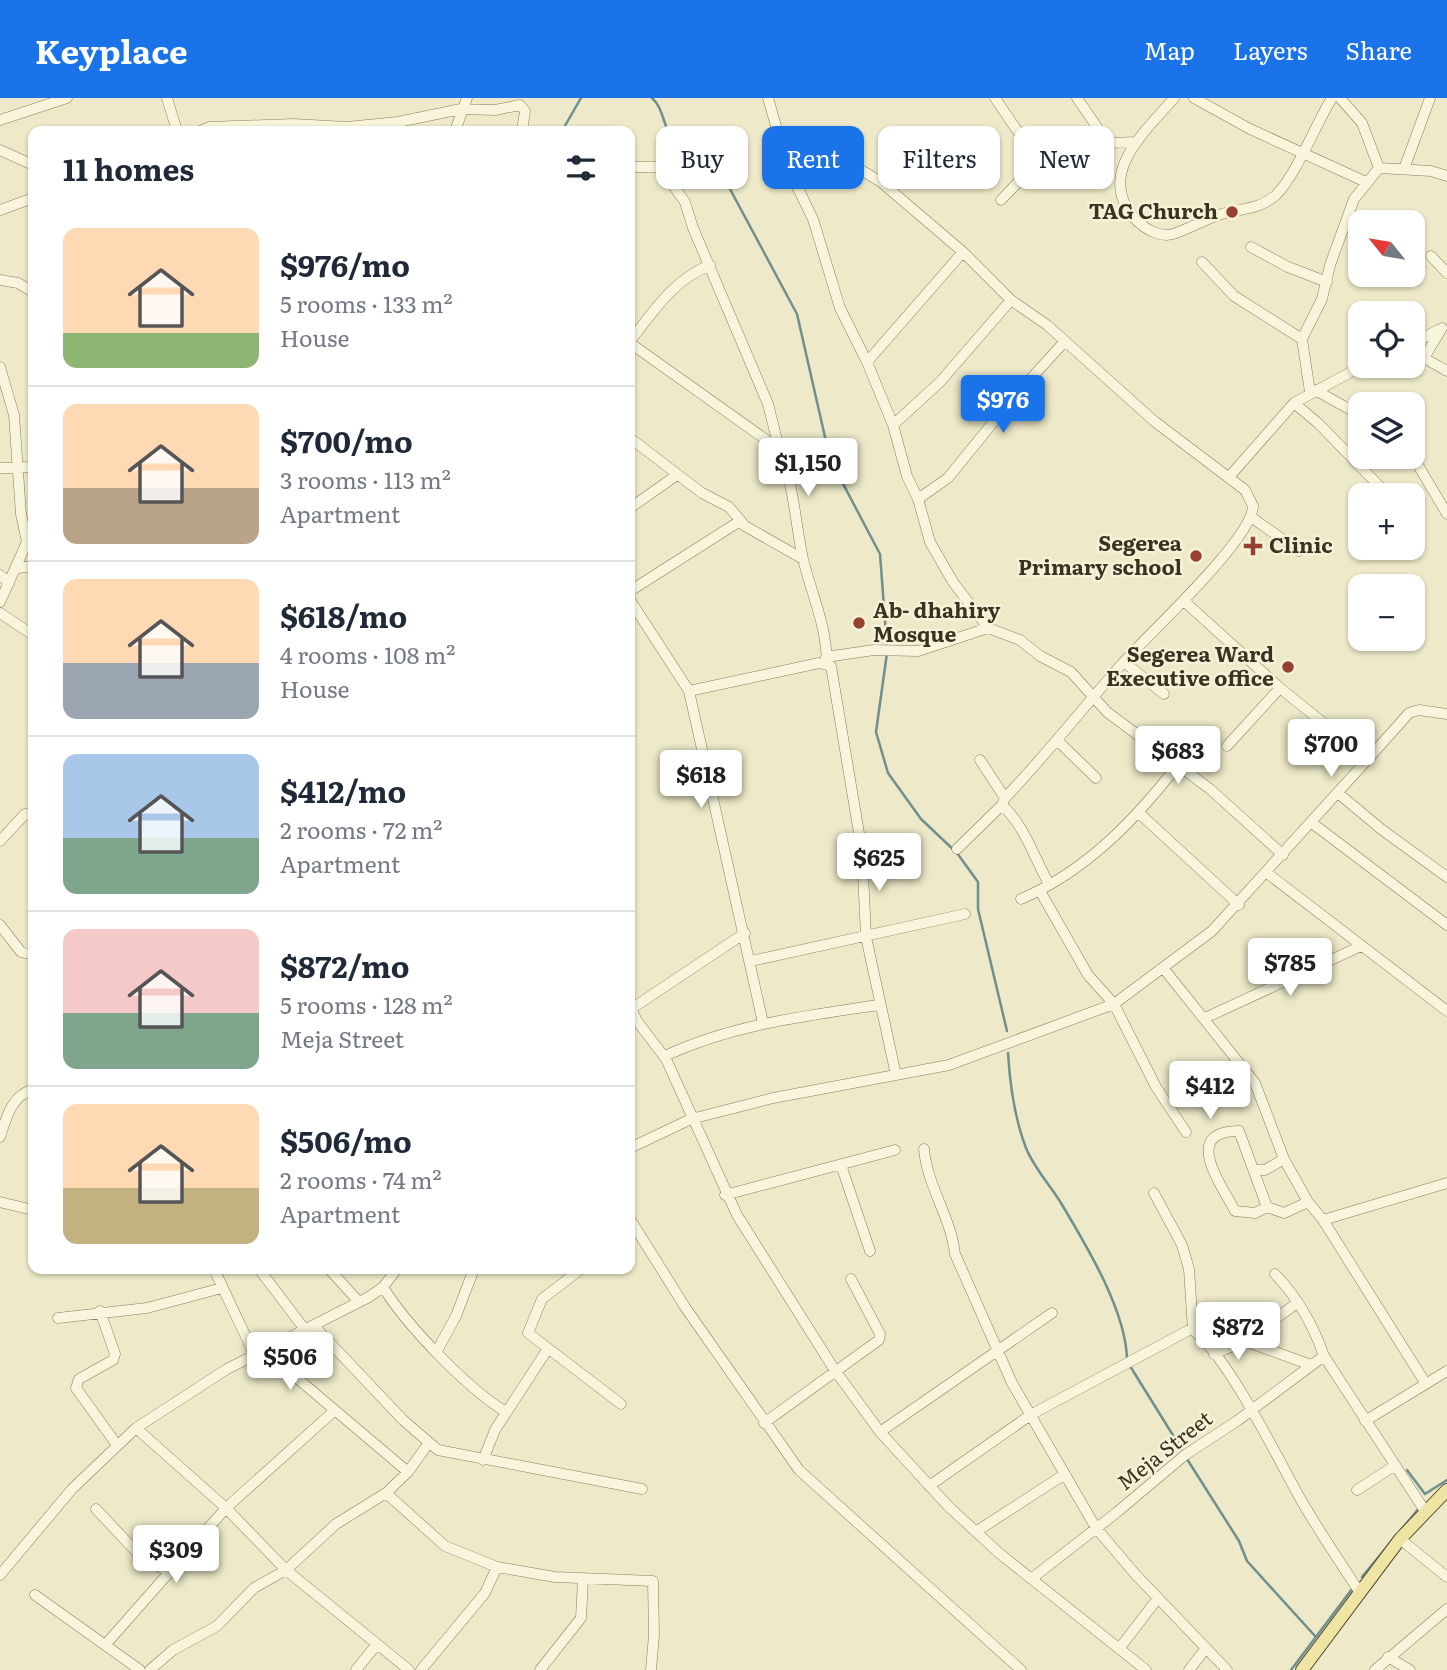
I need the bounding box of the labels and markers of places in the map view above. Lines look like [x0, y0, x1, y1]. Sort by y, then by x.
place label: TAG Church [1089, 194, 1218, 225]
marker: TAG Church [1224, 204, 1240, 220]
pin: $976 [962, 376, 1044, 435]
pin: $1,150 [751, 438, 865, 498]
place label: Segerea Primary school [1018, 526, 1183, 581]
place label: Clinic [1269, 528, 1333, 559]
marker: Clinic [1243, 536, 1263, 556]
marker: Segerea Primary school [1188, 548, 1204, 564]
place label: Ab- dhahiry Mosque [873, 593, 1001, 648]
marker: Ab- dhahiry Mosque [851, 615, 867, 631]
place label: Segerea Ward Executive office [1106, 637, 1274, 692]
marker: Segerea Ward Executive office [1280, 659, 1296, 675]
pin: $700 [1290, 720, 1372, 779]
pin: $683 [1137, 726, 1219, 786]
pin: $618 [660, 750, 742, 810]
pin: $625 [838, 834, 920, 893]
pin: $785 [1249, 939, 1331, 998]
pin: $412 [1169, 1062, 1251, 1121]
pin: $872 [1197, 1302, 1279, 1362]
pin: $506 [249, 1332, 331, 1392]
pin: $309 [135, 1526, 217, 1585]

